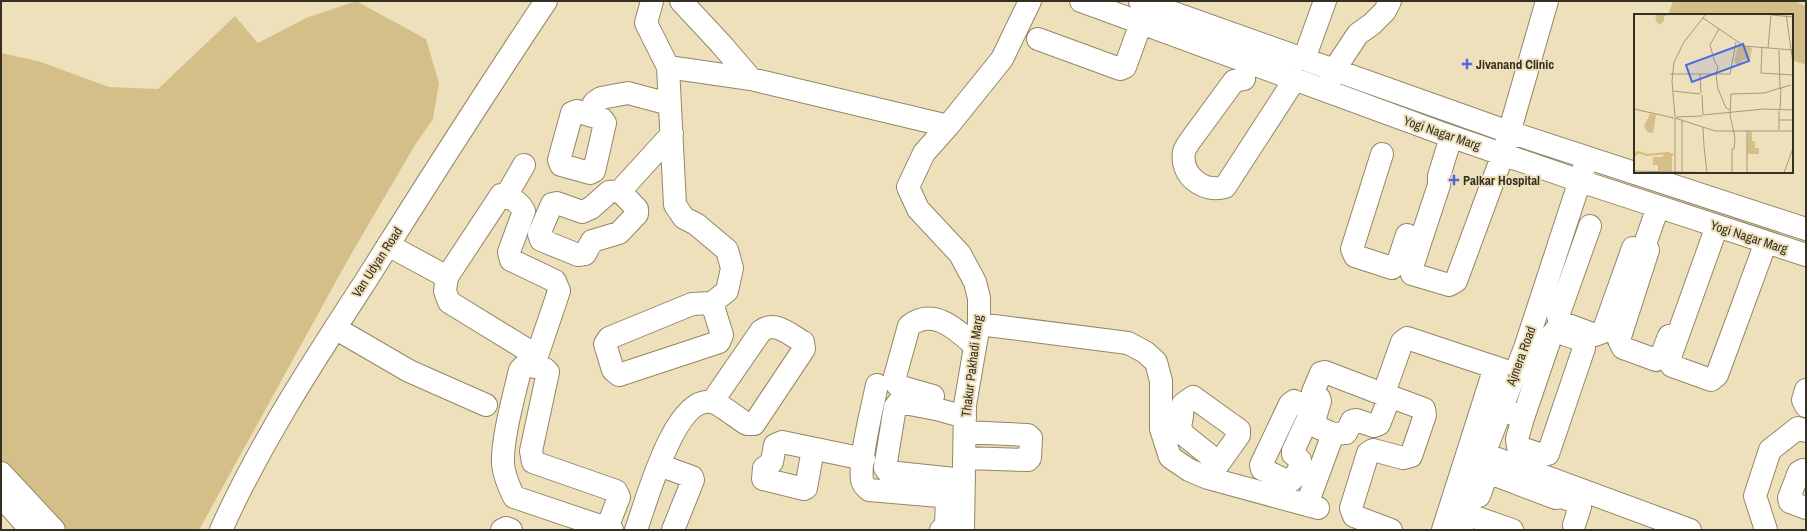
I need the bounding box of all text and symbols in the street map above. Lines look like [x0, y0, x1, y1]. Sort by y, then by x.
inset map [1634, 14, 1793, 173]
place label: Jivanand Clinic [1476, 56, 1554, 73]
marker: Jivanand Clinic [1461, 58, 1473, 70]
street label: Yogi Nagar Marg [1401, 112, 1483, 154]
place label: Palkar Hospital [1463, 172, 1540, 189]
marker: Palkar Hospital [1448, 174, 1460, 186]
street label: Yogi Nagar Marg [1708, 217, 1790, 258]
street label: Van Udyan Road [348, 224, 406, 300]
street label: Thakur Pakhadi Marg [957, 314, 987, 418]
street label: Ajmera Road [1502, 324, 1540, 389]

